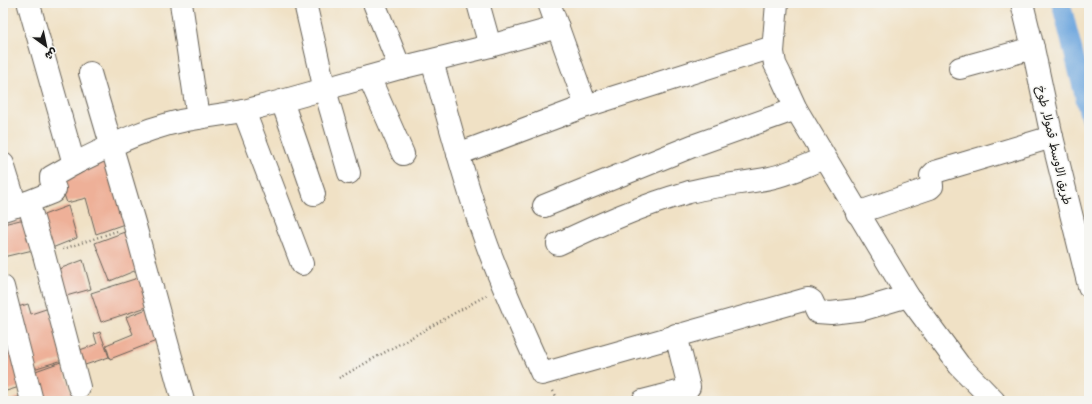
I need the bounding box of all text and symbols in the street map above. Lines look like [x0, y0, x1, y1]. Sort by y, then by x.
north arrow [26, 26, 66, 66]
text: ش [42, 44, 61, 65]
street label: طريق الاوسط قمولا, طوخ [1032, 84, 1077, 207]

